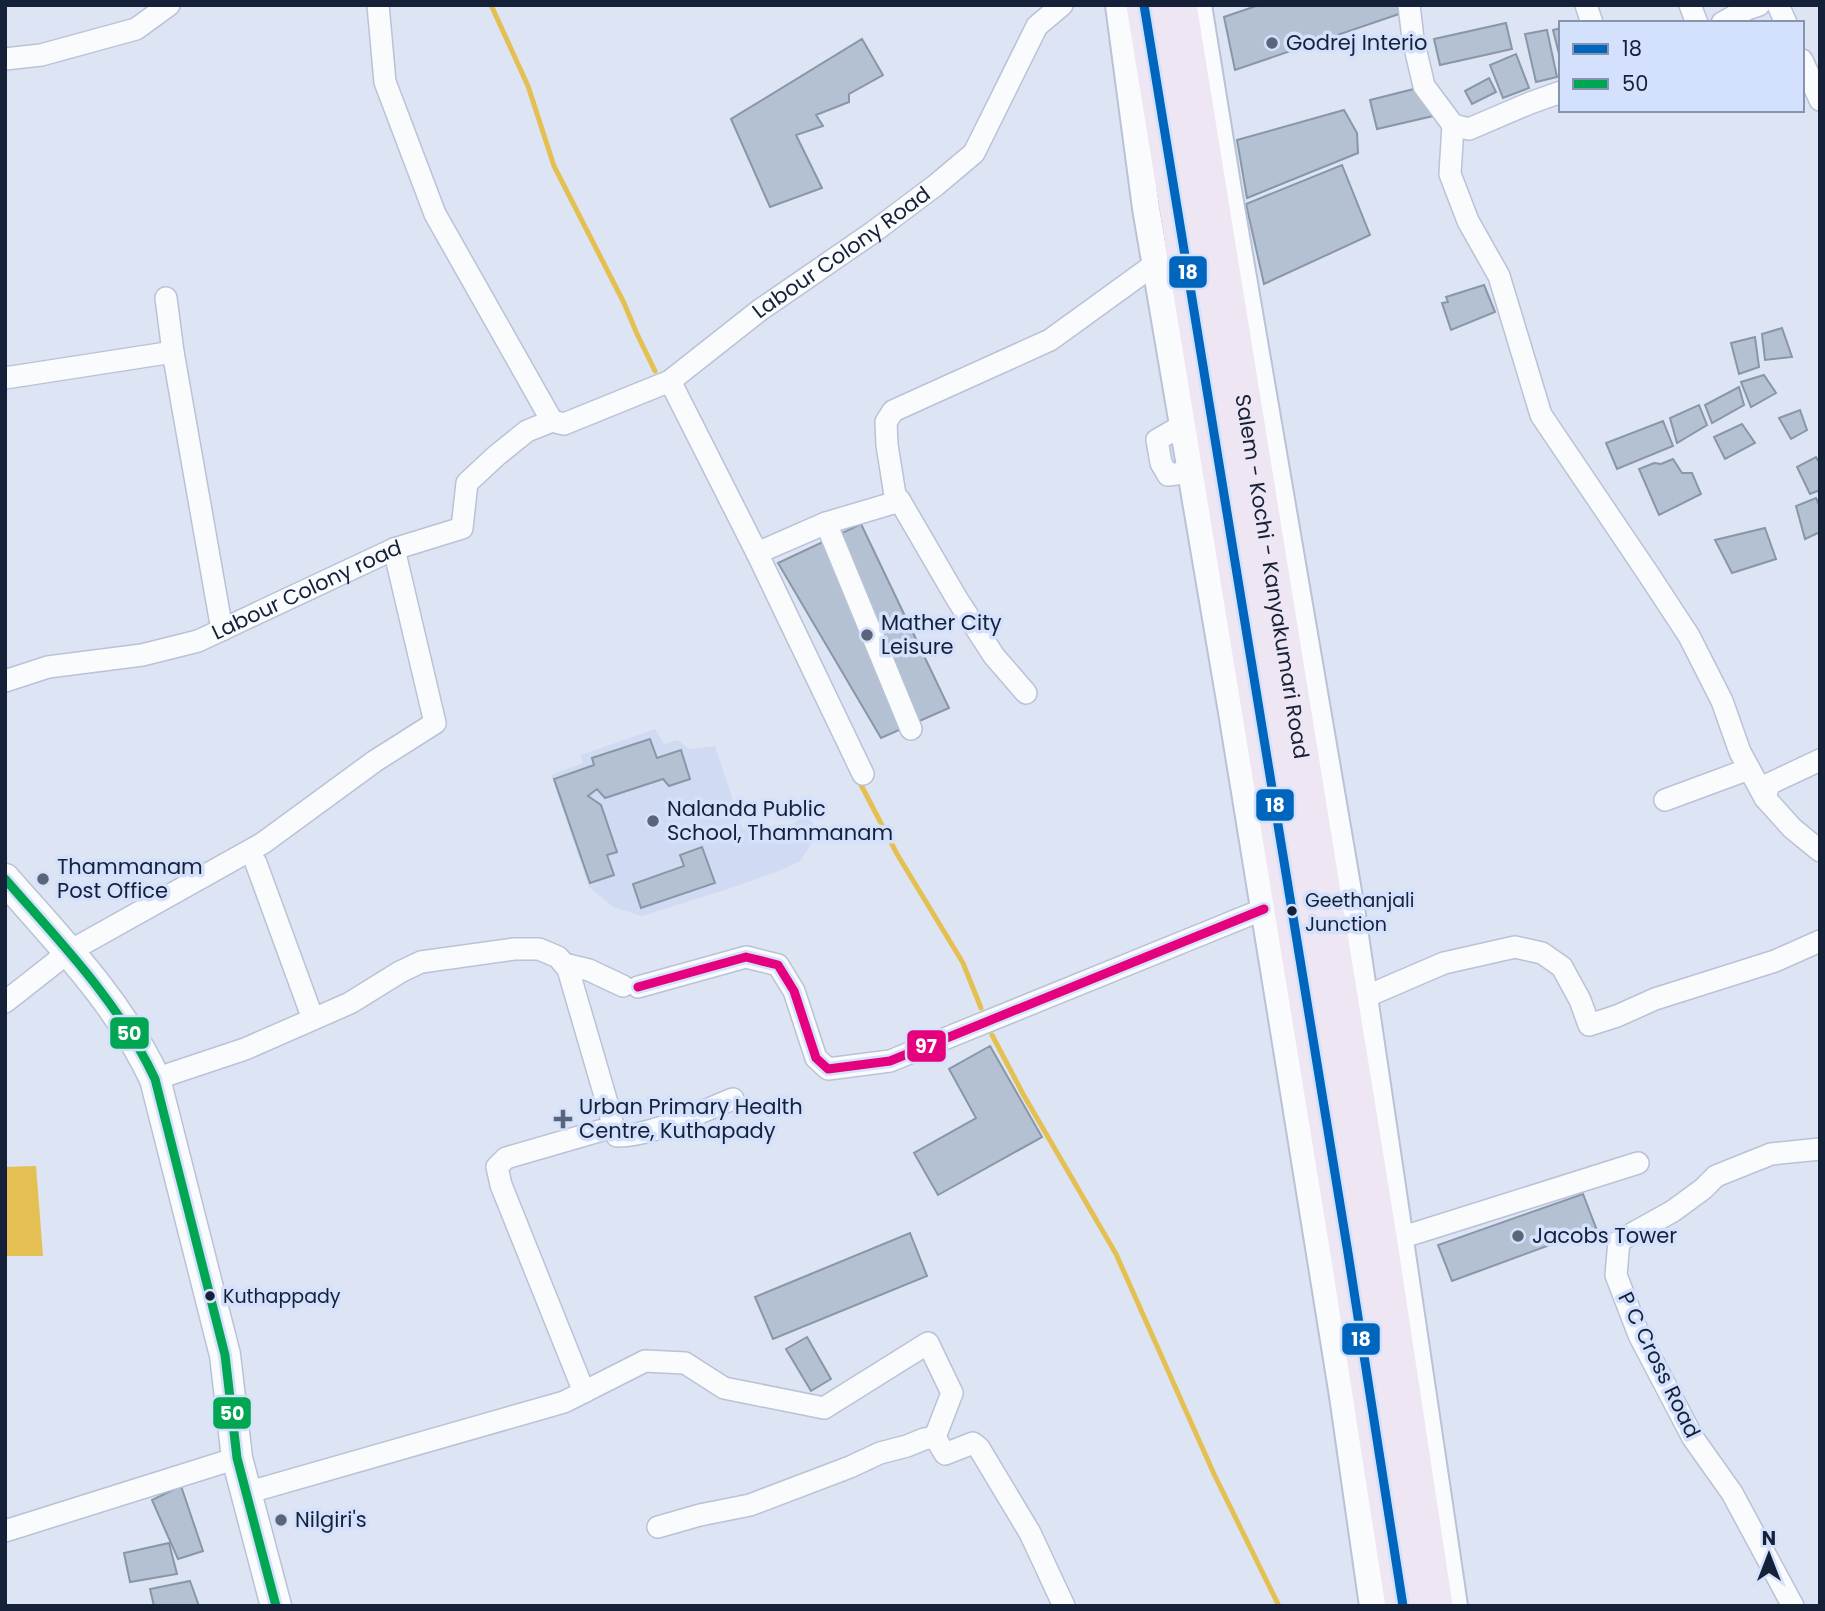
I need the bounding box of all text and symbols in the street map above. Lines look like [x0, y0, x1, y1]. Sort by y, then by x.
legend [1559, 21, 1804, 112]
place label: Godrej Interio [1286, 28, 1427, 57]
text: 18 [1622, 34, 1642, 63]
marker: Godrej Interio [1264, 35, 1280, 51]
text: 50 [1622, 69, 1648, 98]
street label: Labour Colony Road [746, 179, 936, 325]
line badge: 18 [1168, 255, 1208, 289]
text: 18 [1178, 259, 1198, 286]
street label: Salem - Kochi - Kanyakumari Road [1228, 392, 1316, 761]
street label: Labour Colony road [207, 533, 405, 646]
place label: Mather City Leisure [881, 608, 1002, 661]
marker: Mather City Leisure [859, 627, 875, 643]
line badge: 18 [1255, 788, 1295, 822]
text: 18 [1265, 792, 1285, 819]
place label: Nalanda Public School, Thammanam [667, 794, 893, 847]
marker: Nalanda Public School, Thammanam [645, 813, 661, 829]
place label: Thammanam Post Office [57, 852, 203, 905]
marker: Thammanam Post Office [35, 871, 51, 887]
place label: Geethanjali Junction [1305, 887, 1414, 938]
marker: Geethanjali Junction [1285, 904, 1299, 918]
line badge: 50 [109, 1016, 150, 1050]
text: 50 [117, 1020, 141, 1047]
line badge: 97 [906, 1029, 947, 1063]
text: 97 [915, 1033, 937, 1060]
place label: Urban Primary Health Centre, Kuthapady [579, 1092, 803, 1145]
marker: Urban Primary Health Centre, Kuthapady [553, 1109, 573, 1129]
place label: Jacobs Tower [1532, 1221, 1677, 1250]
marker: Jacobs Tower [1510, 1228, 1526, 1244]
place label: Kuthappady [223, 1283, 341, 1310]
street label: P C Cross Road [1612, 1287, 1707, 1443]
marker: Kuthappady [203, 1289, 217, 1303]
line badge: 18 [1341, 1322, 1381, 1356]
text: 18 [1351, 1326, 1371, 1353]
line badge: 50 [212, 1396, 252, 1430]
text: 50 [220, 1400, 244, 1427]
place label: Nilgiri's [295, 1505, 367, 1534]
marker: Nilgiri's [273, 1512, 289, 1528]
north arrow [1734, 1520, 1804, 1590]
text: N [1762, 1525, 1776, 1552]

